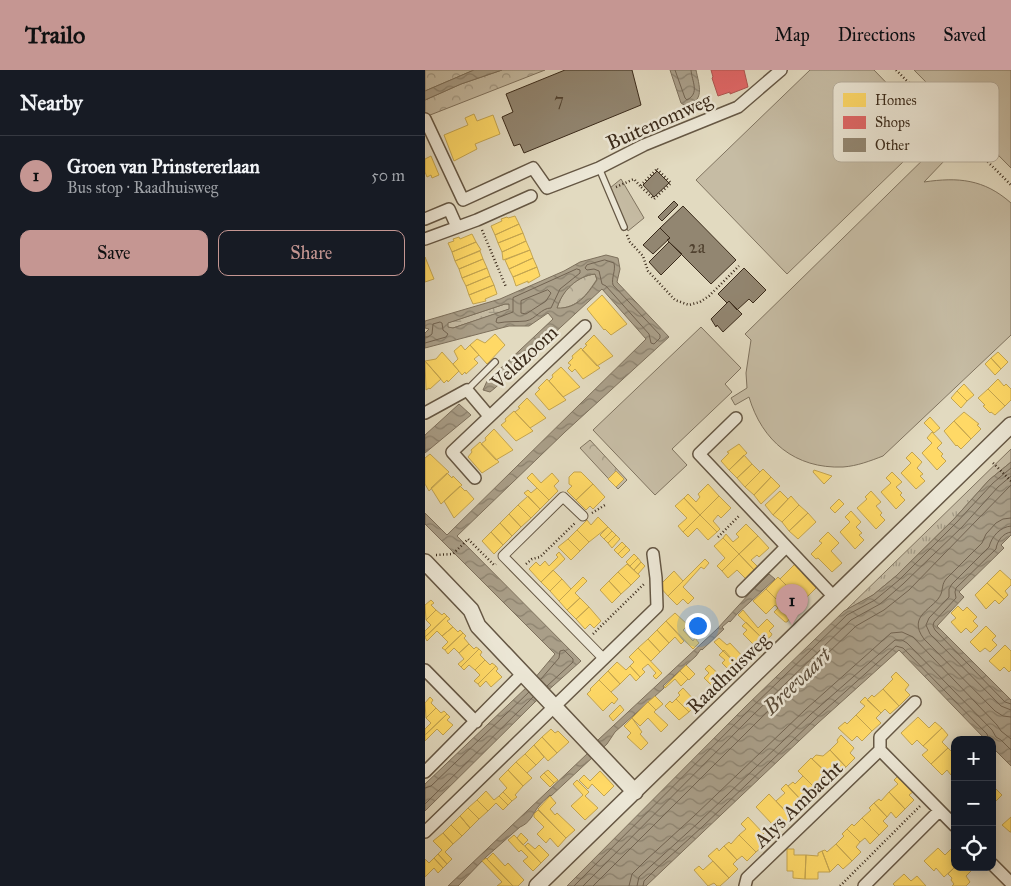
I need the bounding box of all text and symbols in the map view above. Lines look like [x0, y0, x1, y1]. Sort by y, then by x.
text: Trailo [25, 20, 85, 50]
text: Map [774, 24, 810, 46]
text: Directions [838, 24, 915, 46]
text: Saved [943, 24, 986, 46]
legend [833, 82, 999, 162]
street label: Buitenomweg [603, 87, 716, 156]
house number: 7 [554, 89, 564, 111]
text: Nearby [20, 90, 83, 116]
text: Homes [875, 92, 917, 109]
text: Shops [875, 114, 910, 131]
text: Other [875, 137, 910, 154]
text: Groen van Prinstererlaan [67, 155, 260, 178]
text: 1 [33, 166, 39, 185]
text: 50 m [371, 166, 405, 185]
text: Bus stop · Raadhuisweg [67, 178, 218, 197]
button: Save [20, 230, 208, 276]
button: Share [218, 230, 405, 276]
house number: 2a [689, 236, 706, 258]
street label: Veldzoom [485, 320, 563, 395]
pin: 1 [776, 584, 808, 625]
your location [685, 613, 711, 639]
street label: Raadhuisweg [682, 627, 776, 719]
water label: Breevaart [757, 641, 838, 720]
map controls [951, 736, 996, 871]
button: + [951, 736, 996, 781]
street label: Alys Ambacht [748, 756, 847, 853]
button: − [951, 781, 996, 826]
button: locate [951, 826, 996, 871]

